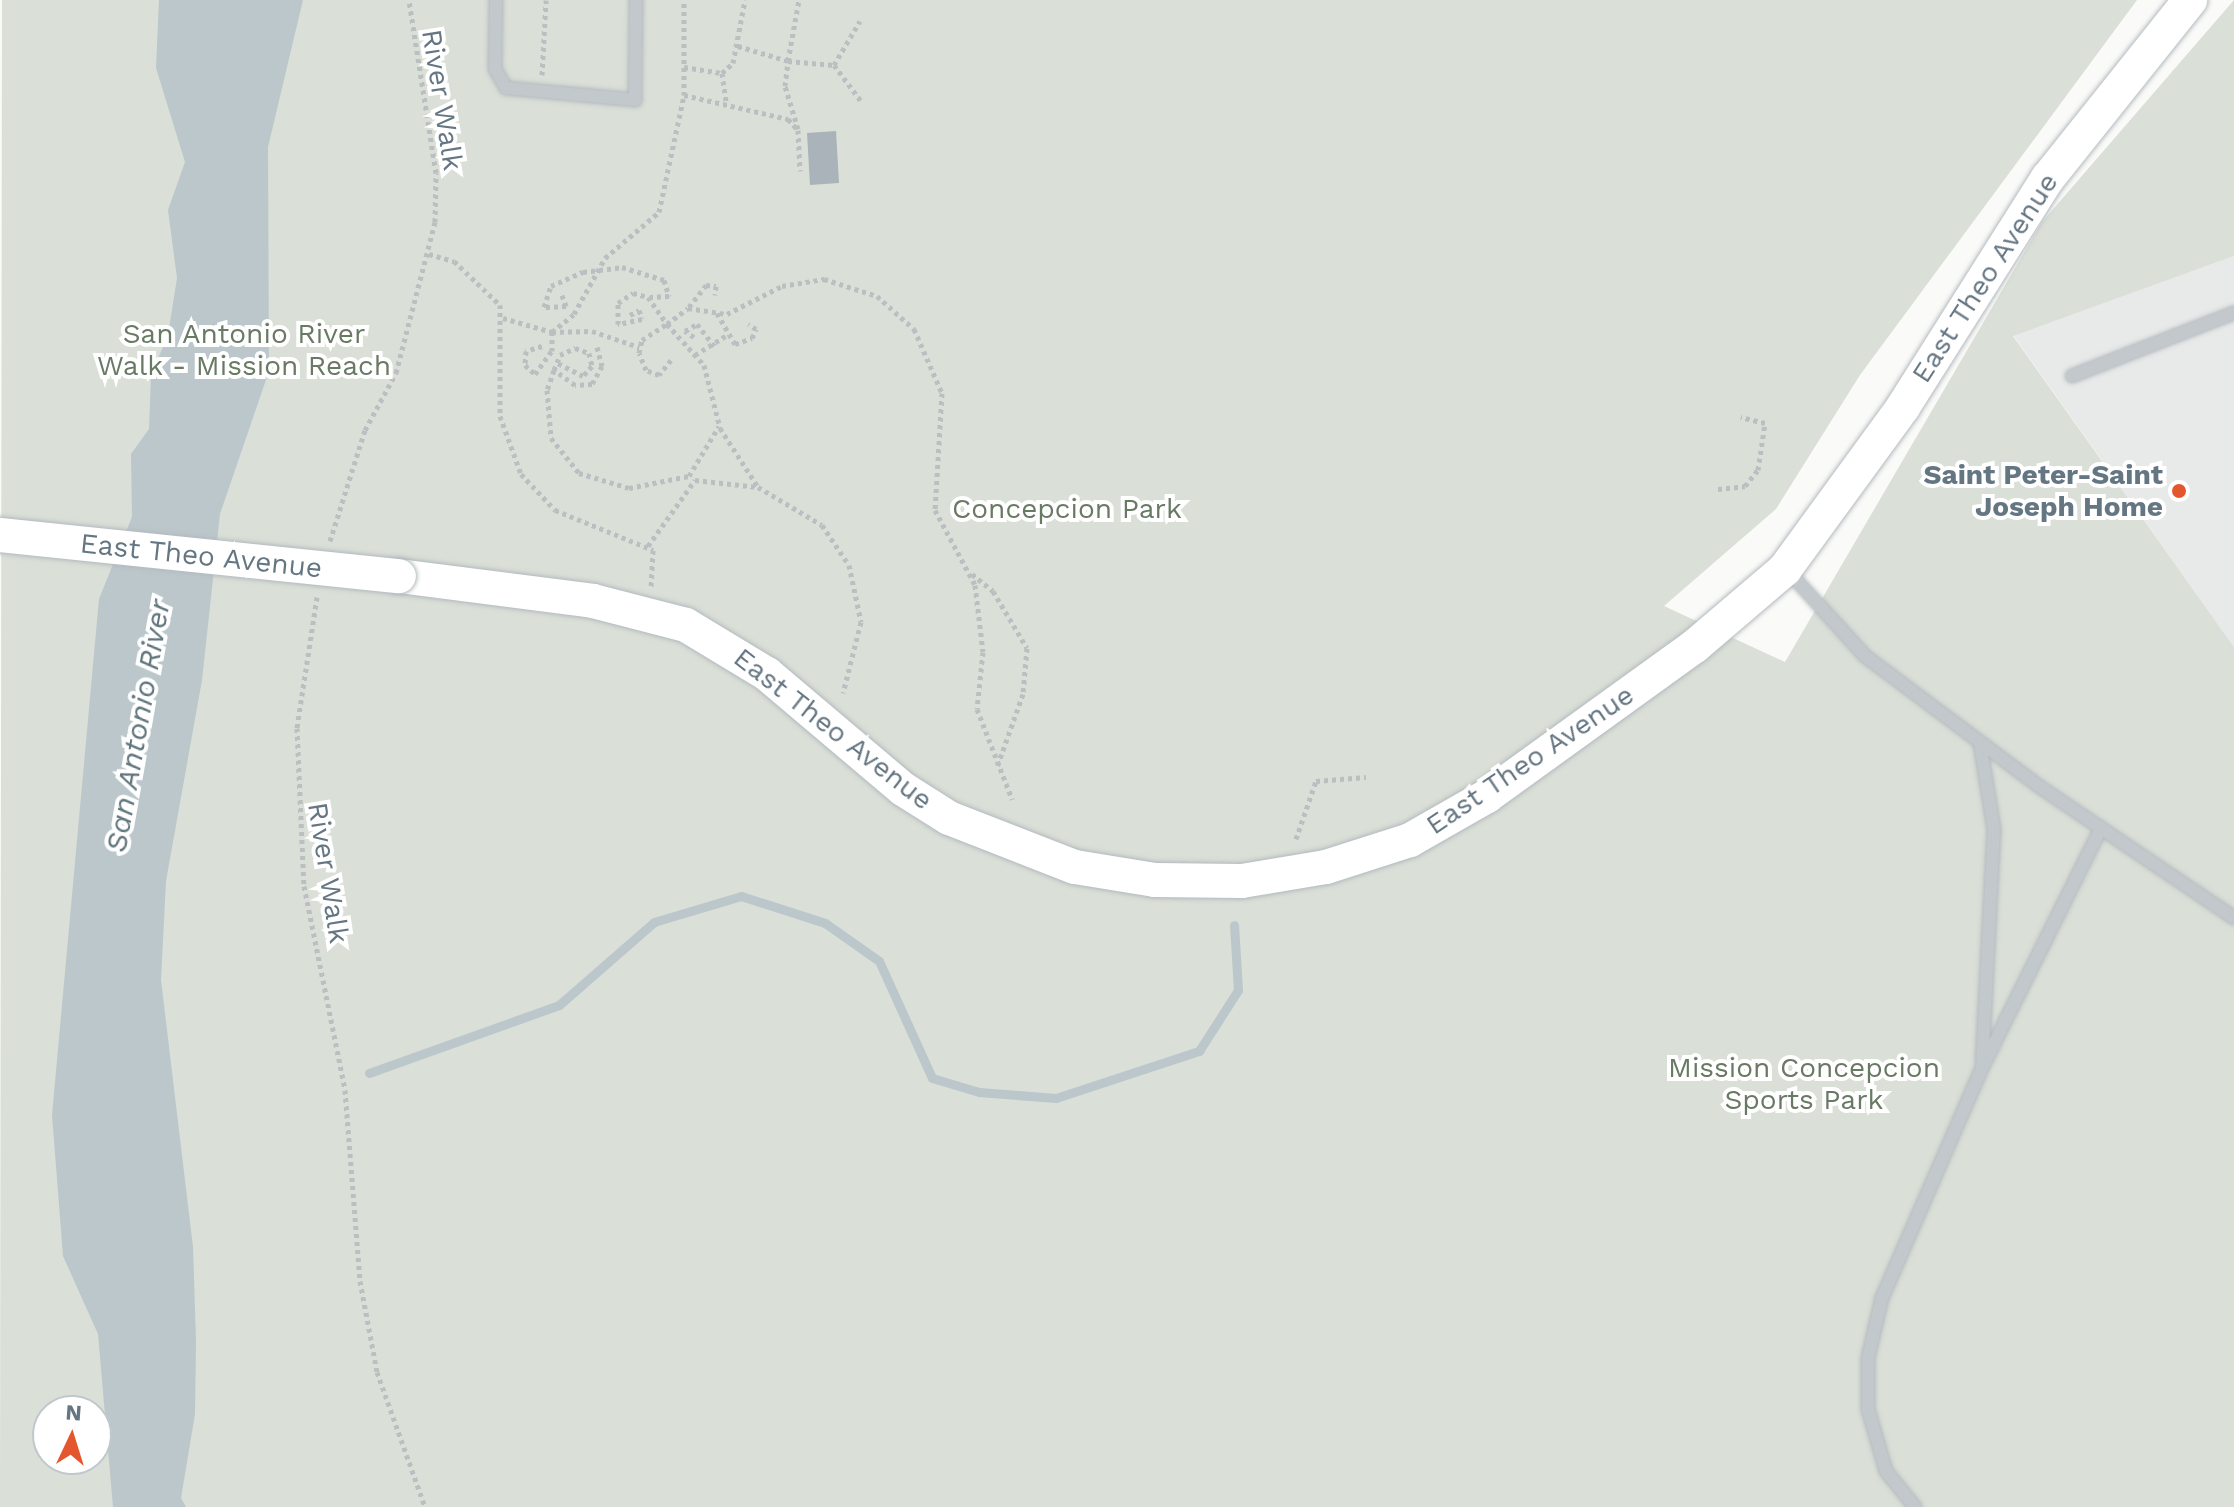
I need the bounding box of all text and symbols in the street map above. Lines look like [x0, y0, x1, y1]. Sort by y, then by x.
street label: River Walk [414, 26, 470, 174]
street label: East Theo Avenue [1904, 166, 2066, 390]
park label: San Antonio River Walk - Mission Reach [97, 317, 391, 383]
place label: Saint Peter-Saint Joseph Home [1924, 458, 2163, 524]
marker: Saint Peter-Saint Joseph Home [2170, 482, 2188, 500]
park label: Concepcion Park [952, 492, 1182, 526]
street label: East Theo Avenue [77, 526, 325, 586]
water label: San Antonio River [98, 596, 178, 856]
street label: East Theo Avenue [726, 640, 940, 818]
street label: East Theo Avenue [1419, 678, 1641, 842]
street label: River Walk [300, 799, 356, 947]
park label: Mission Concepcion Sports Park [1668, 1051, 1940, 1117]
north arrow [32, 1395, 112, 1475]
text: N [65, 1400, 83, 1426]

